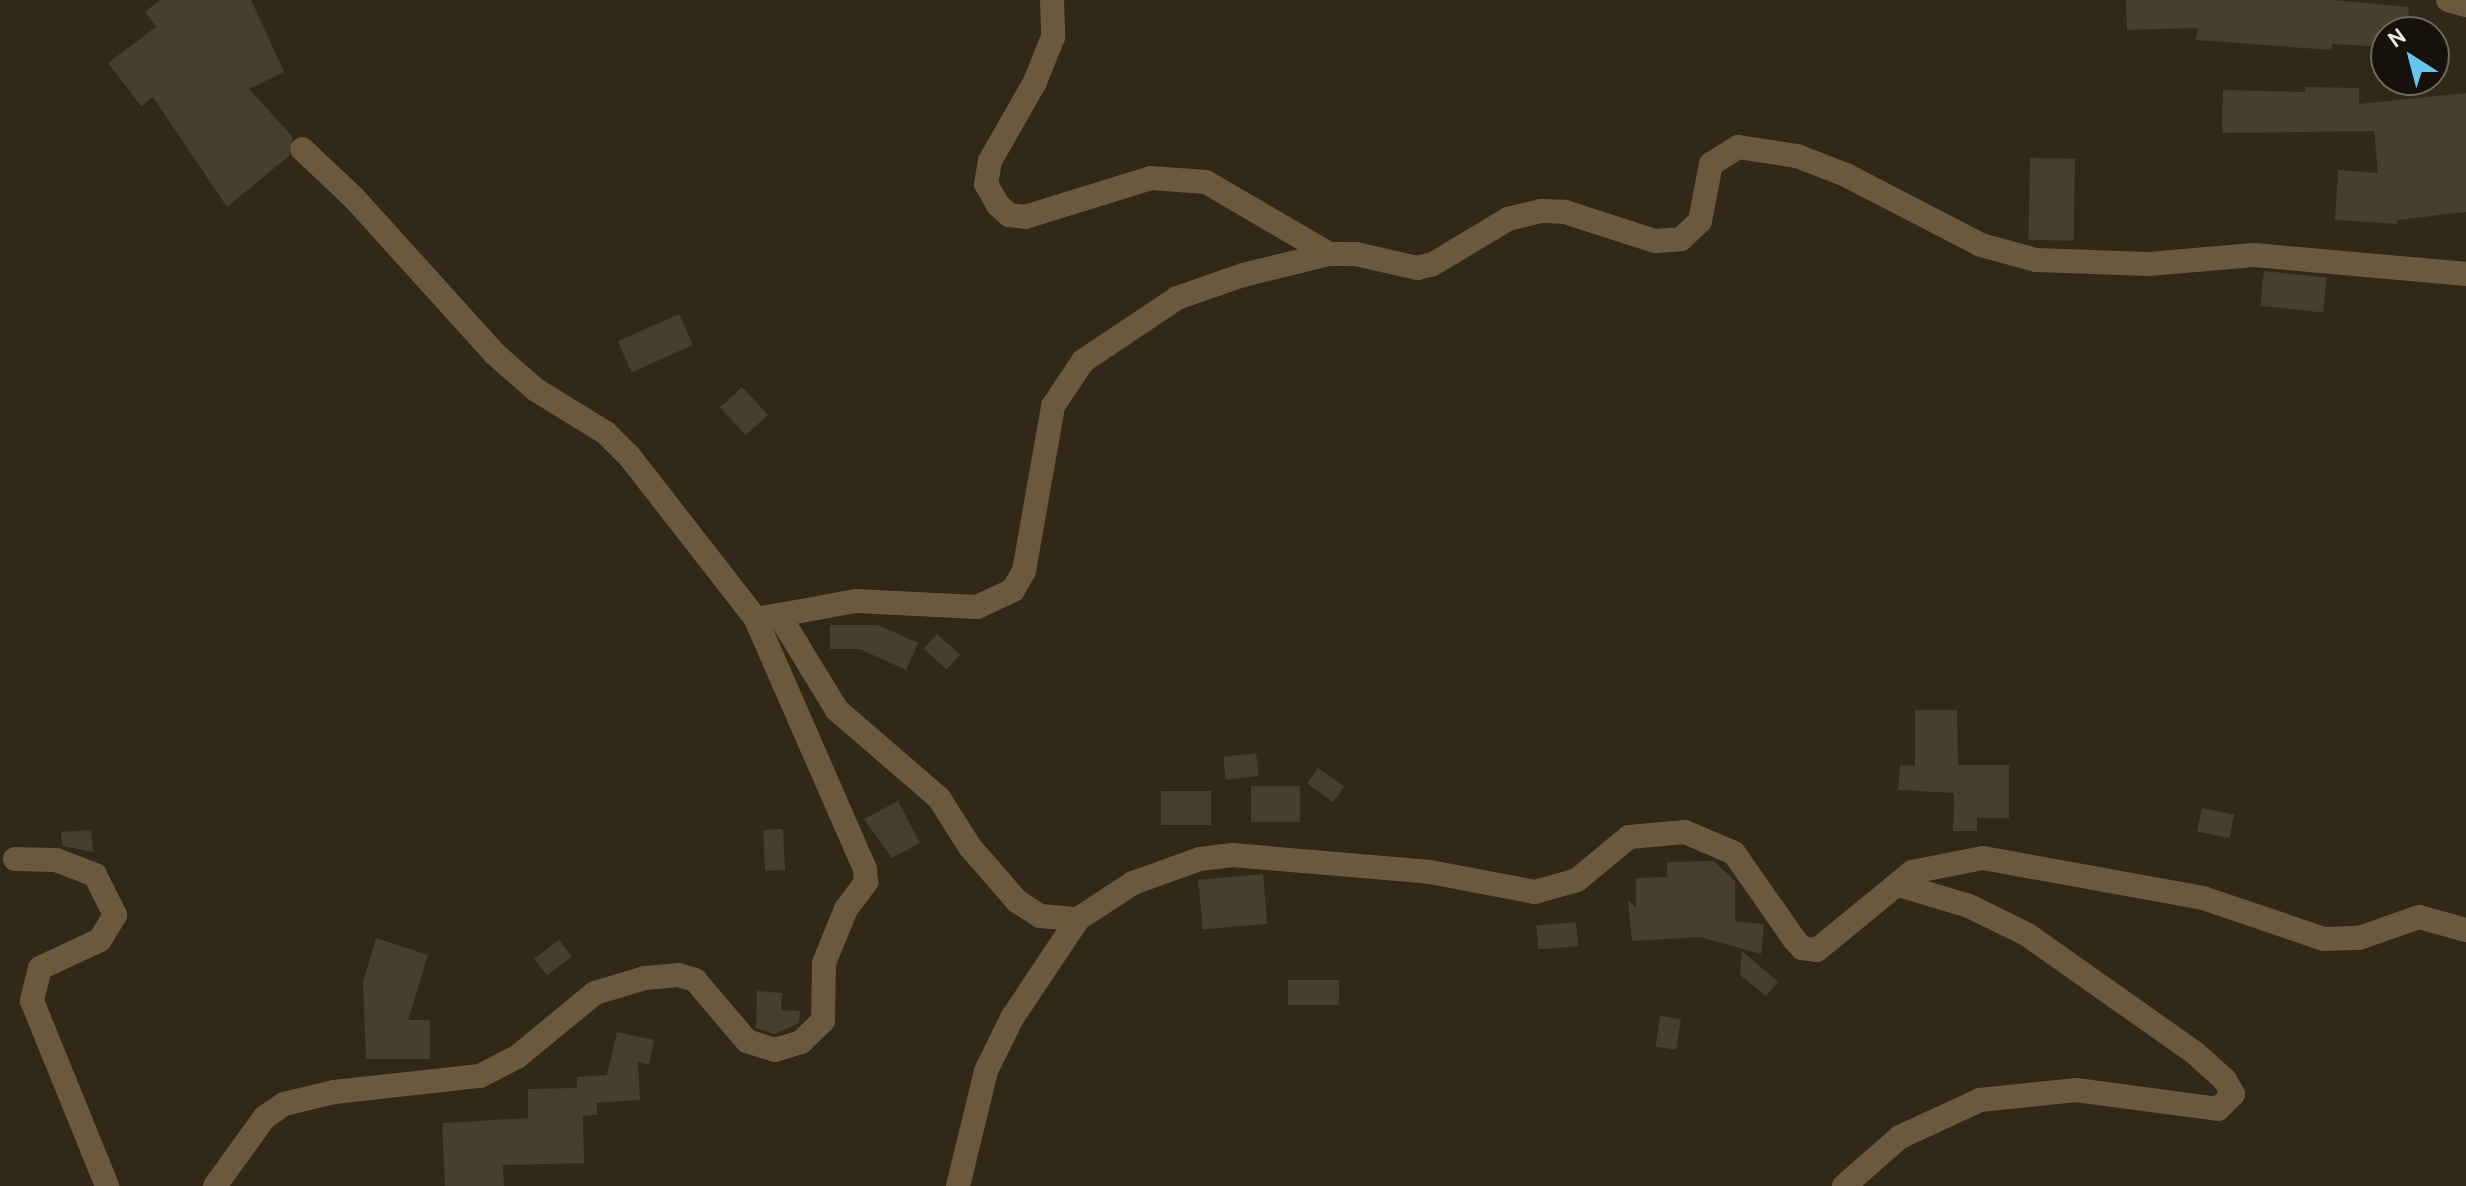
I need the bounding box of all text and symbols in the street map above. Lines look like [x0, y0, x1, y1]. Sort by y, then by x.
north arrow [2370, 16, 2450, 96]
text: N [2383, 22, 2411, 53]

